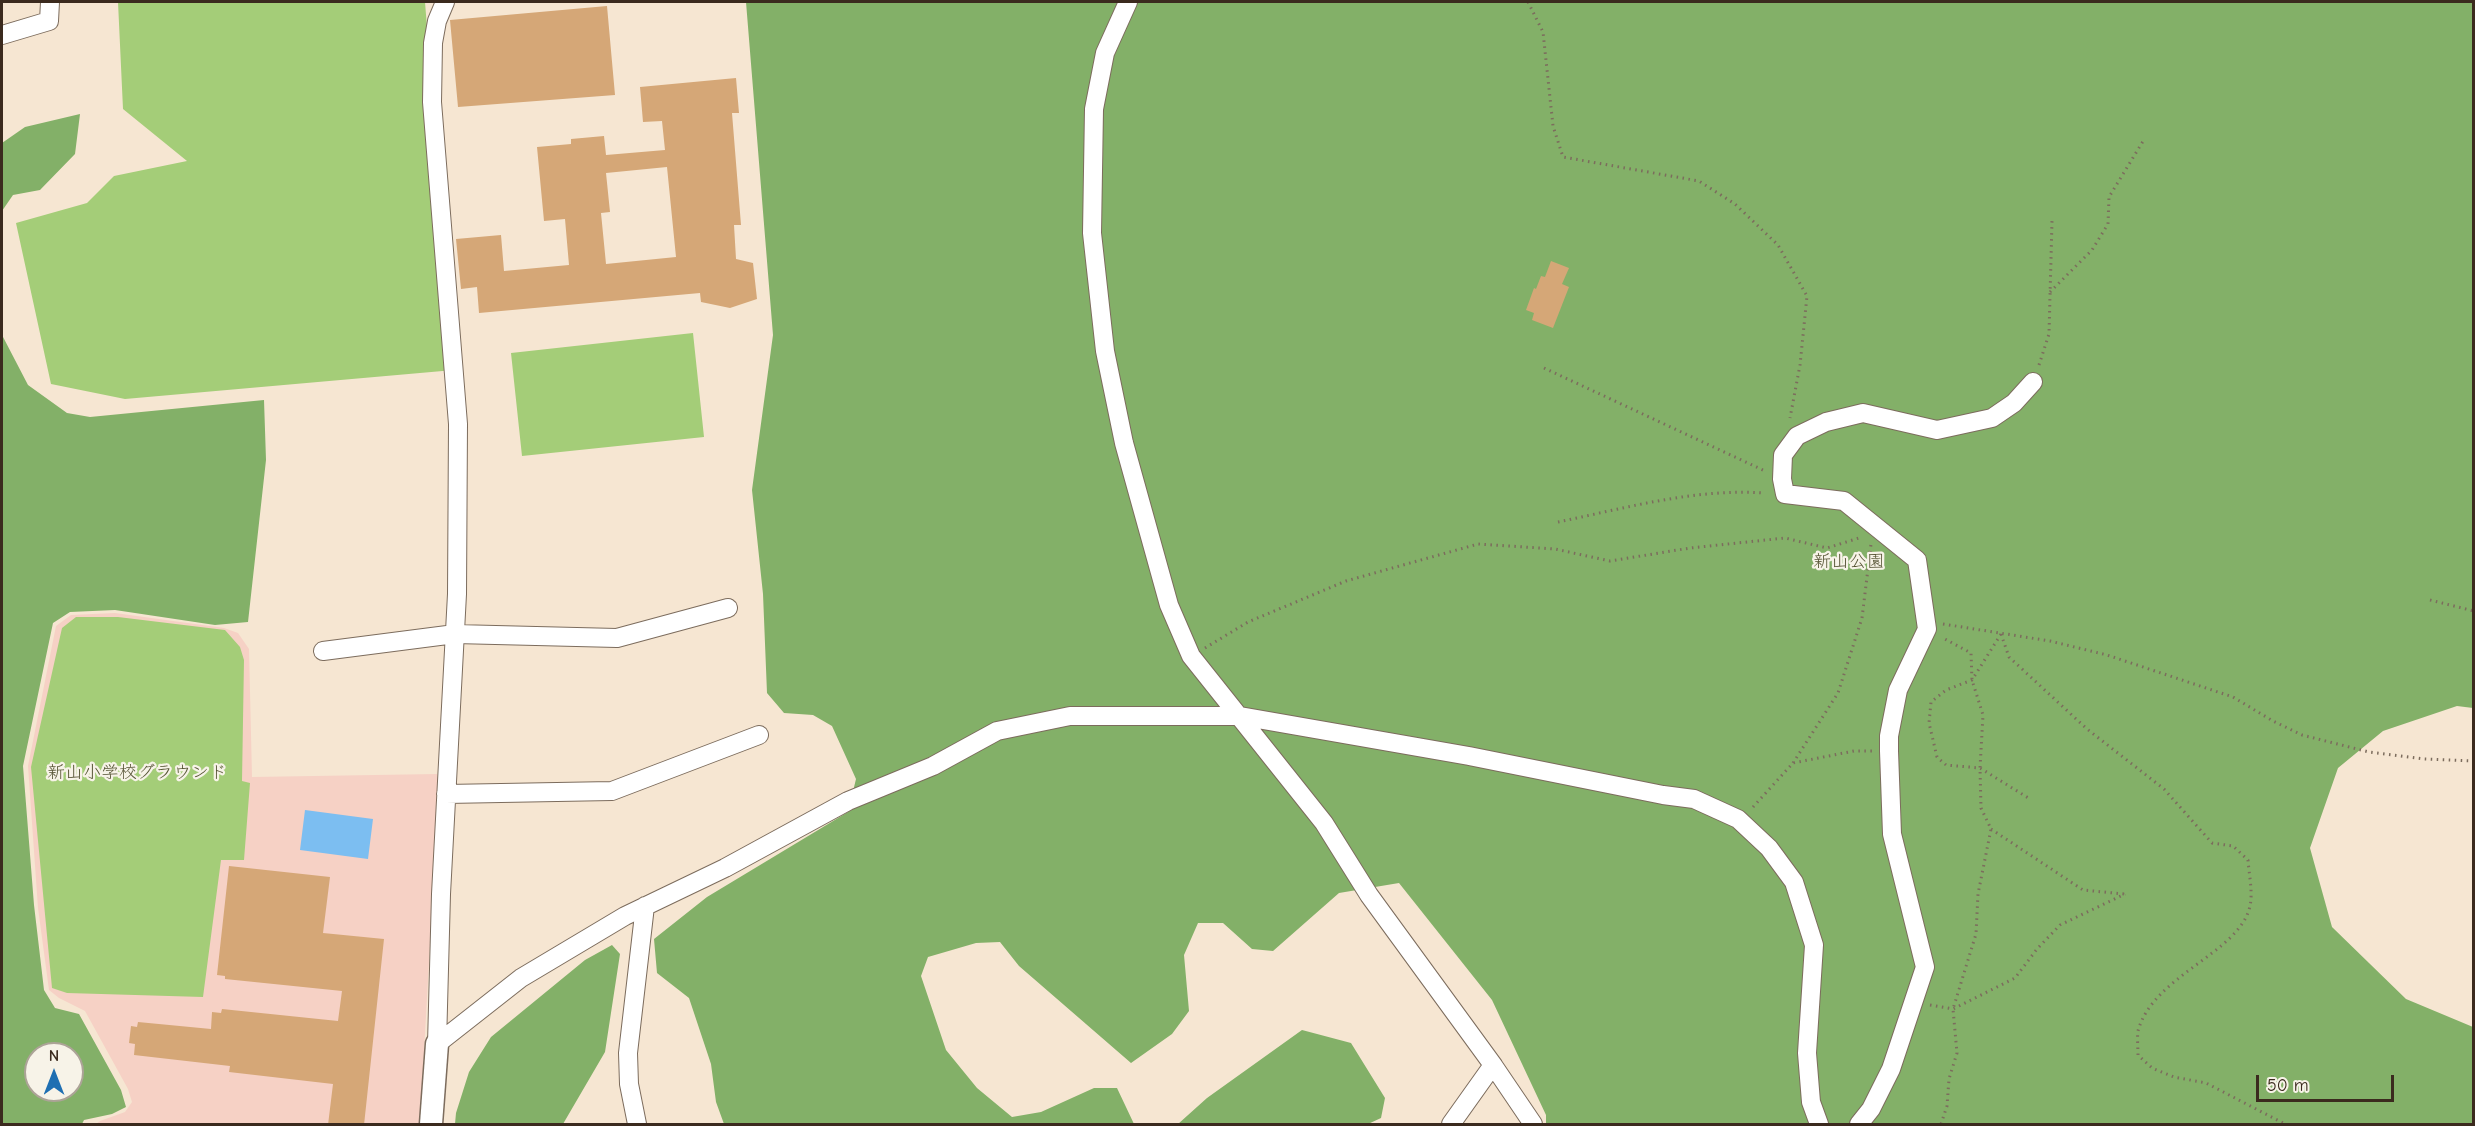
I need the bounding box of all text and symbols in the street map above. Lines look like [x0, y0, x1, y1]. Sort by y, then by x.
park label: 新山公園 [1813, 551, 1885, 573]
park label: 新山小学校グラウンド [47, 762, 227, 784]
north arrow [24, 1042, 84, 1102]
text: N [49, 1047, 59, 1065]
scale bar [2259, 1063, 2397, 1101]
text: 50 m [2267, 1075, 2309, 1096]

